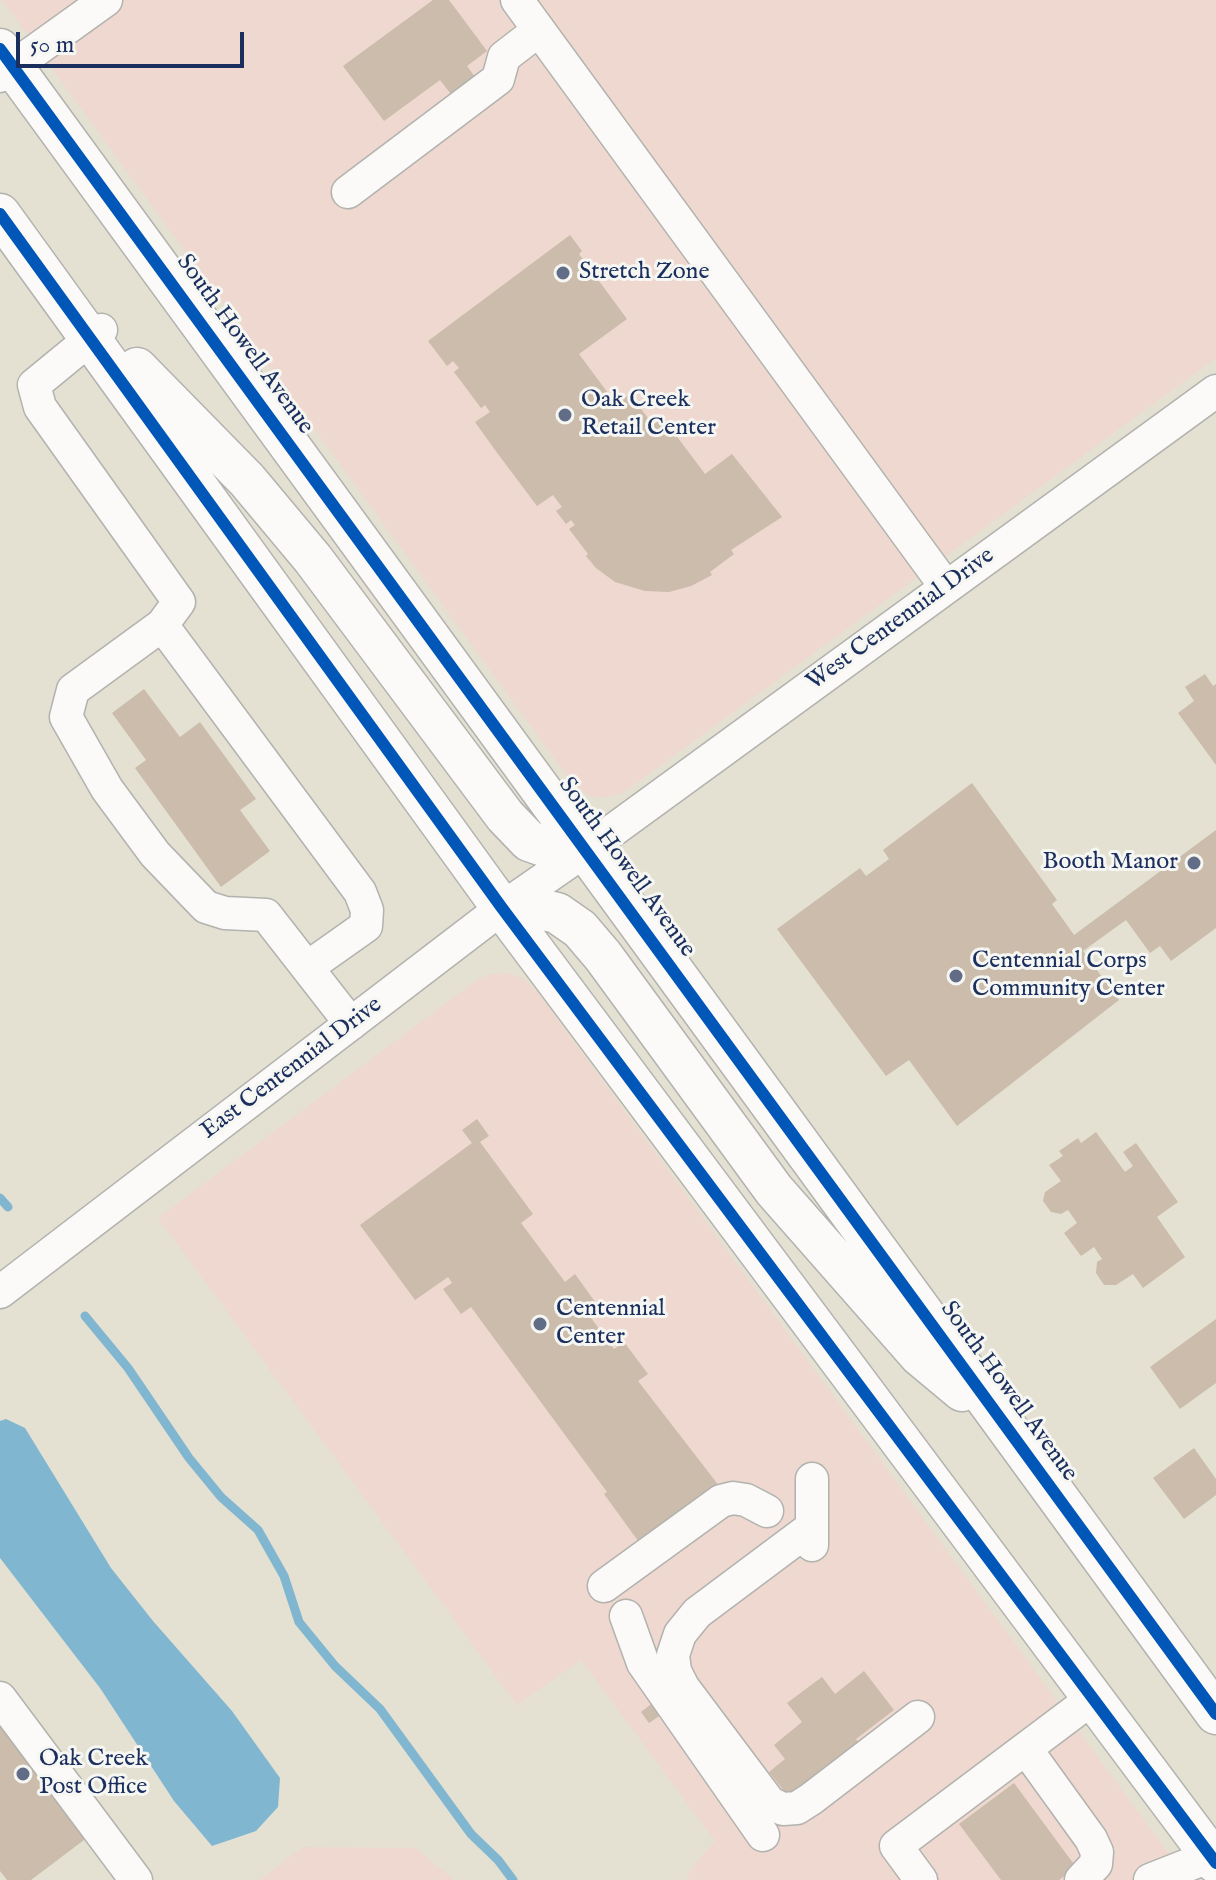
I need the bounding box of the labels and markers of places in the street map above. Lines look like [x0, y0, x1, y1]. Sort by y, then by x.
place label: Stretch Zone [579, 259, 709, 287]
marker: Stretch Zone [554, 264, 572, 282]
place label: Oak Creek Retail Center [581, 387, 716, 443]
marker: Oak Creek Retail Center [556, 406, 574, 424]
place label: Booth Manor [1043, 849, 1178, 877]
marker: Booth Manor [1185, 854, 1203, 872]
place label: Centennial Corps Community Center [972, 948, 1165, 1004]
marker: Centennial Corps Community Center [947, 967, 965, 985]
place label: Centennial Center [556, 1296, 665, 1352]
marker: Centennial Center [531, 1315, 549, 1333]
place label: Oak Creek Post Office [39, 1746, 148, 1802]
marker: Oak Creek Post Office [14, 1765, 32, 1783]

